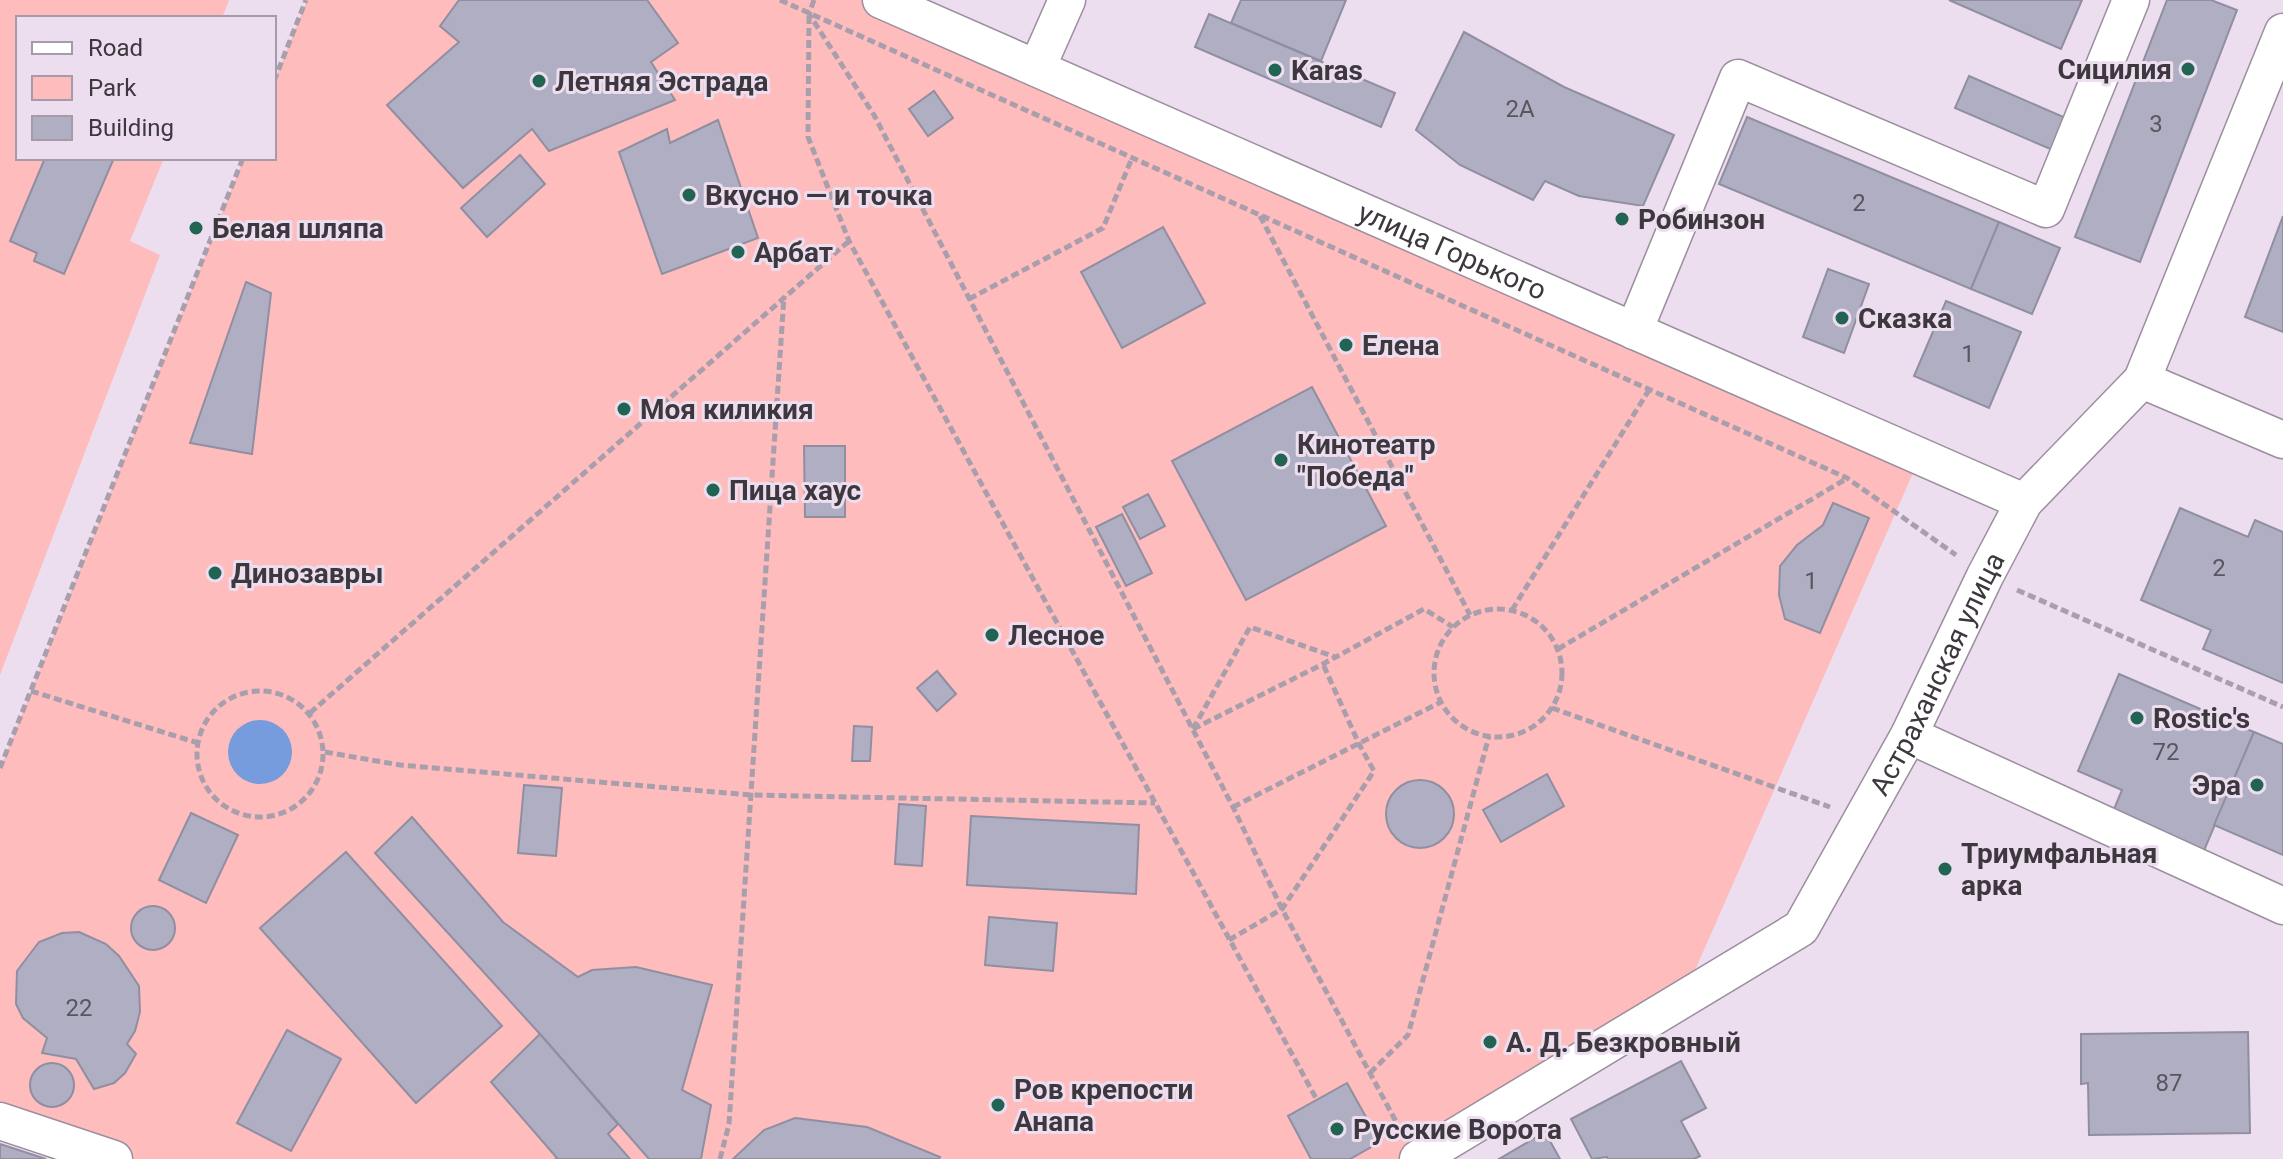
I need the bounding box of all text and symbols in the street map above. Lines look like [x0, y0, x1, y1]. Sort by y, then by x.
legend [16, 16, 276, 160]
text: Road [88, 34, 143, 62]
place label: Сицилия [2058, 53, 2172, 86]
place label: Karas [1291, 54, 1363, 87]
marker: Сицилия [2179, 60, 2197, 78]
marker: Karas [1266, 61, 1284, 79]
place label: Летняя Эстрада [555, 65, 769, 98]
marker: Летняя Эстрада [530, 72, 548, 90]
text: Park [88, 74, 137, 102]
house number: 2А [1505, 95, 1535, 123]
house number: 3 [2149, 110, 2163, 138]
text: Building [88, 114, 174, 142]
place label: Вкусно — и точка [705, 179, 933, 212]
marker: Вкусно — и точка [680, 186, 698, 204]
house number: 2 [1852, 189, 1866, 217]
street label: улица Горького [1353, 195, 1551, 307]
place label: Робинзон [1638, 203, 1765, 236]
marker: Робинзон [1613, 210, 1631, 228]
place label: Белая шляпа [212, 212, 384, 245]
marker: Белая шляпа [187, 219, 205, 237]
place label: Арбат [754, 236, 833, 269]
marker: Арбат [729, 243, 747, 261]
place label: Сказка [1858, 302, 1952, 335]
marker: Сказка [1833, 309, 1851, 327]
place label: Елена [1362, 329, 1440, 362]
marker: Елена [1337, 336, 1355, 354]
house number: 1 [1961, 340, 1975, 368]
place label: Моя киликия [640, 393, 814, 426]
marker: Моя киликия [615, 400, 633, 418]
place label: Кинотеатр "Победа" [1297, 428, 1435, 493]
marker: Кинотеатр "Победа" [1272, 451, 1290, 469]
place label: Пица хаус [729, 474, 861, 507]
marker: Пица хаус [704, 481, 722, 499]
street label: Астраханская улица [1862, 546, 2011, 801]
house number: 2 [2212, 554, 2226, 582]
place label: Динозавры [231, 557, 384, 590]
marker: Динозавры [206, 564, 224, 582]
house number: 1 [1804, 567, 1818, 595]
place label: Лесное [1008, 619, 1104, 652]
marker: Лесное [983, 626, 1001, 644]
place label: Rostic's [2153, 702, 2250, 735]
marker: Rostic's [2128, 709, 2146, 727]
house number: 72 [2153, 738, 2179, 766]
place label: Эра [2192, 769, 2241, 802]
marker: Эра [2248, 776, 2266, 794]
place label: Триумфальная арка [1961, 837, 2158, 902]
marker: Триумфальная арка [1936, 860, 1954, 878]
house number: 22 [66, 994, 92, 1022]
place label: А. Д. Безкровный [1506, 1026, 1741, 1059]
marker: А. Д. Безкровный [1481, 1033, 1499, 1051]
house number: 87 [2156, 1069, 2182, 1097]
place label: Ров крепости Анапа [1014, 1073, 1193, 1138]
marker: Ров крепости Анапа [989, 1096, 1007, 1114]
place label: Русские Ворота [1353, 1113, 1562, 1146]
marker: Русские Ворота [1328, 1120, 1346, 1138]

